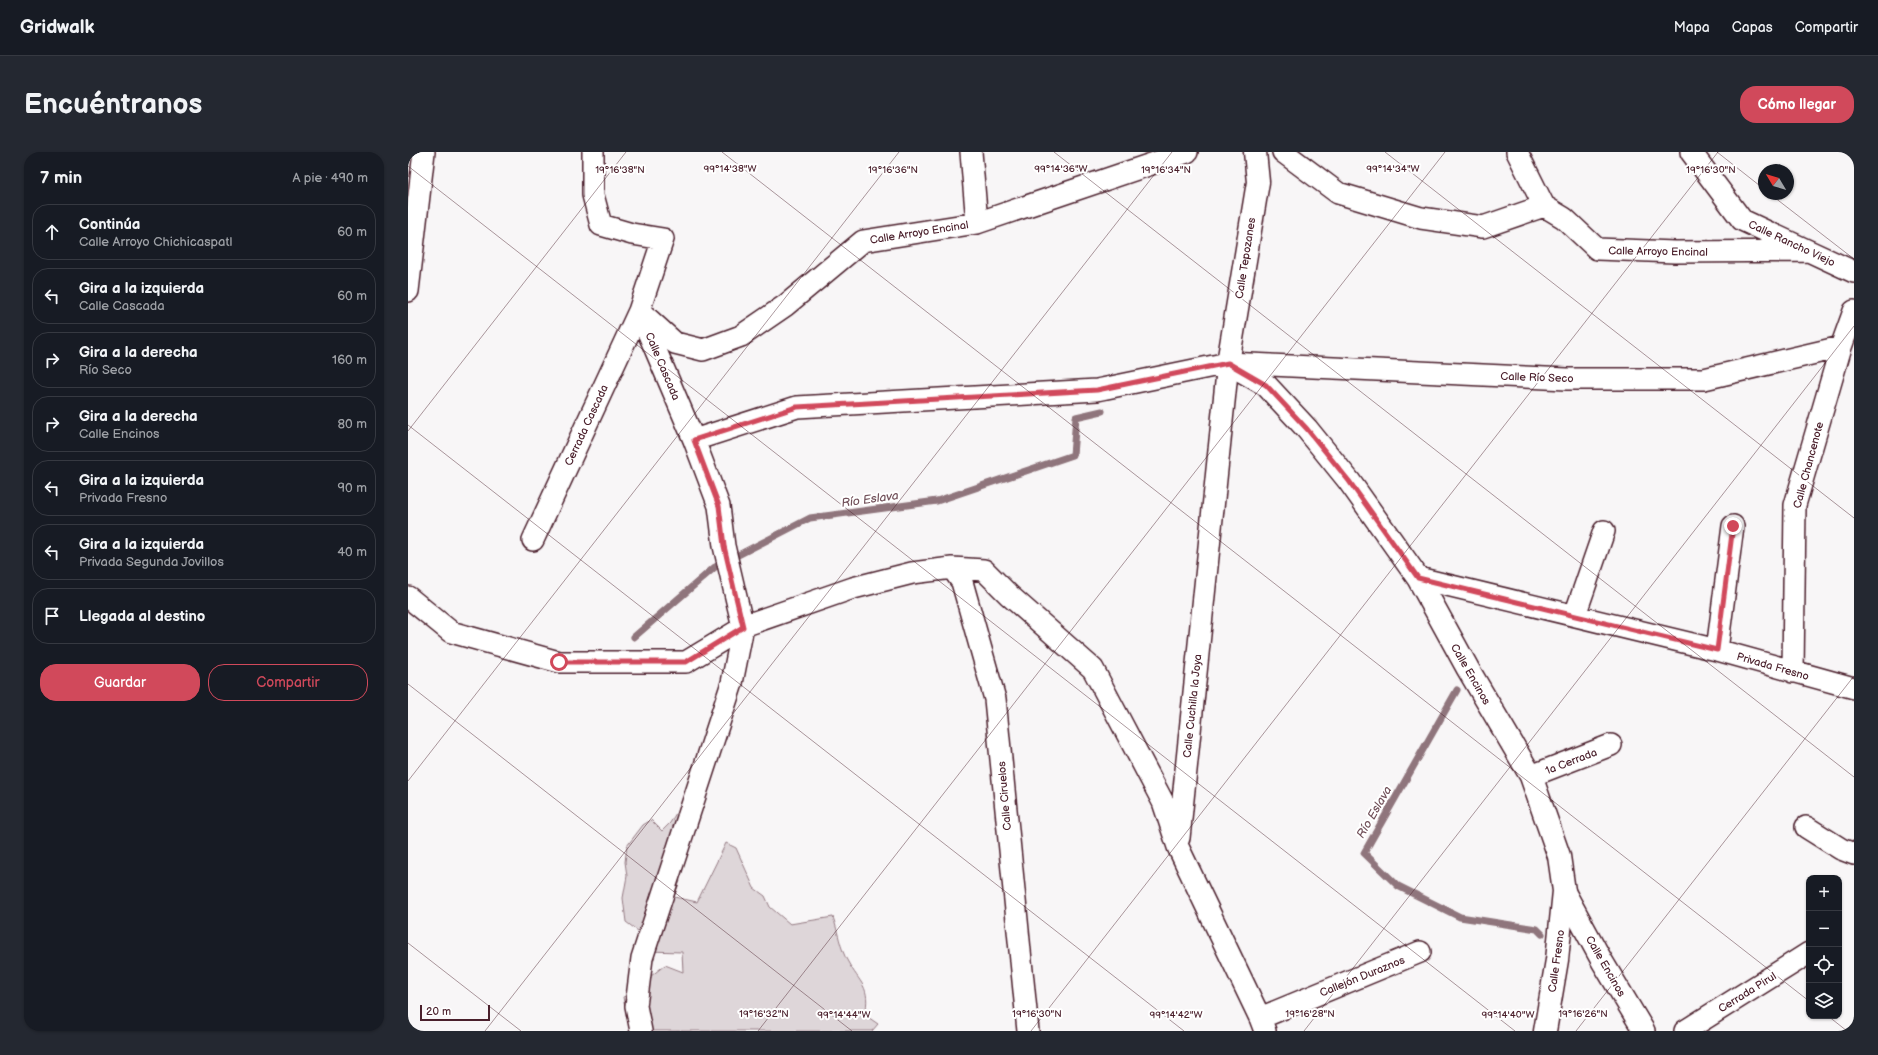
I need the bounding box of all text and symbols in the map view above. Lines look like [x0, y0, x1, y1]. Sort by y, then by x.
text: Gridwalk [20, 16, 95, 39]
text: Mapa [1674, 19, 1710, 36]
text: Capas [1732, 19, 1773, 36]
text: Compartir [1795, 19, 1858, 36]
button: Cómo llegar [1740, 86, 1854, 123]
text: Encuéntranos [24, 88, 202, 121]
text: 99°14'38"W [703, 163, 757, 175]
text: 99°14'36"W [1034, 163, 1088, 175]
text: 99°14'34"W [1366, 163, 1420, 175]
text: 19°16'38"N [595, 164, 645, 176]
text: 19°16'36"N [868, 164, 918, 176]
text: 19°16'34"N [1141, 164, 1191, 176]
text: 19°16'30"N [1686, 164, 1736, 176]
north arrow [1758, 164, 1794, 200]
text: 7 min [40, 168, 82, 188]
text: A pie · 490 m [292, 170, 368, 186]
text: Continúa [79, 215, 140, 234]
street label: Calle Tepozanes [1233, 216, 1258, 300]
street label: Calle Arroyo Encinal [869, 218, 969, 247]
street label: Calle Rancho Viejo [1746, 218, 1837, 269]
icon: ahead [41, 221, 63, 243]
text: 60 m [337, 224, 367, 240]
text: Calle Arroyo Chichicaspatl [79, 234, 232, 250]
street label: Calle Arroyo Encinal [1608, 244, 1708, 259]
text: Gira a la izquierda [79, 279, 204, 298]
icon: left [41, 285, 63, 307]
text: 60 m [337, 288, 367, 304]
text: Calle Cascada [79, 298, 165, 314]
street label: Calle Cascada [642, 330, 683, 402]
text: Gira a la derecha [79, 343, 198, 362]
icon: right [41, 349, 63, 371]
text: 160 m [332, 352, 367, 368]
text: Río Seco [79, 362, 132, 378]
street label: Calle Río Seco [1500, 370, 1574, 385]
street label: Cerrada Cascada [562, 383, 611, 468]
text: Gira a la derecha [79, 407, 198, 426]
icon: right [41, 413, 63, 435]
text: 80 m [338, 416, 367, 432]
street label: Calle Chancenote [1791, 420, 1826, 510]
text: Calle Encinos [79, 426, 160, 442]
text: Gira a la izquierda [79, 471, 204, 490]
icon: left [41, 477, 63, 499]
text: 90 m [338, 480, 367, 496]
water label: Río Eslava [841, 488, 900, 511]
text: Privada Fresno [79, 490, 167, 506]
route end [1724, 517, 1742, 535]
text: Gira a la izquierda [79, 535, 204, 554]
icon: left [41, 541, 63, 563]
text: 40 m [337, 544, 367, 560]
text: Privada Segunda Jovillos [79, 554, 224, 570]
icon: arrive [41, 605, 63, 627]
text: Llegada al destino [79, 607, 205, 626]
street label: Calle Encinos [1448, 641, 1494, 707]
street label: Privada Fresno [1735, 650, 1811, 683]
route start [550, 653, 568, 671]
street label: Calle Cuchilla la Joya [1181, 653, 1204, 759]
button: Guardar [40, 664, 200, 701]
button: Compartir [208, 664, 368, 701]
street label: 1a Cerrada [1544, 746, 1599, 777]
street label: Calle Ciruelos [995, 760, 1014, 831]
water label: Río Eslava [1354, 783, 1395, 841]
map controls [1806, 875, 1842, 1019]
button: + [1806, 875, 1842, 911]
button: − [1806, 911, 1842, 947]
street label: Calle Fresno [1546, 929, 1567, 993]
street label: Calle Encinos [1583, 933, 1629, 999]
button: locate [1806, 947, 1842, 983]
street label: Callejón Duraznos [1318, 953, 1407, 999]
street label: Cerrada Pirul [1716, 969, 1779, 1015]
button: layers [1806, 983, 1842, 1019]
scale bar [420, 1003, 490, 1022]
text: 20 m [426, 1005, 451, 1018]
text: 19°16'32"N [739, 1008, 789, 1020]
text: 19°16'30"N [1012, 1008, 1062, 1020]
text: 19°16'28"N [1285, 1008, 1335, 1020]
text: 19°16'26"N [1558, 1008, 1608, 1020]
text: 99°14'44"W [817, 1009, 871, 1021]
text: 99°14'42"W [1149, 1009, 1203, 1021]
text: 99°14'40"W [1481, 1009, 1535, 1021]

